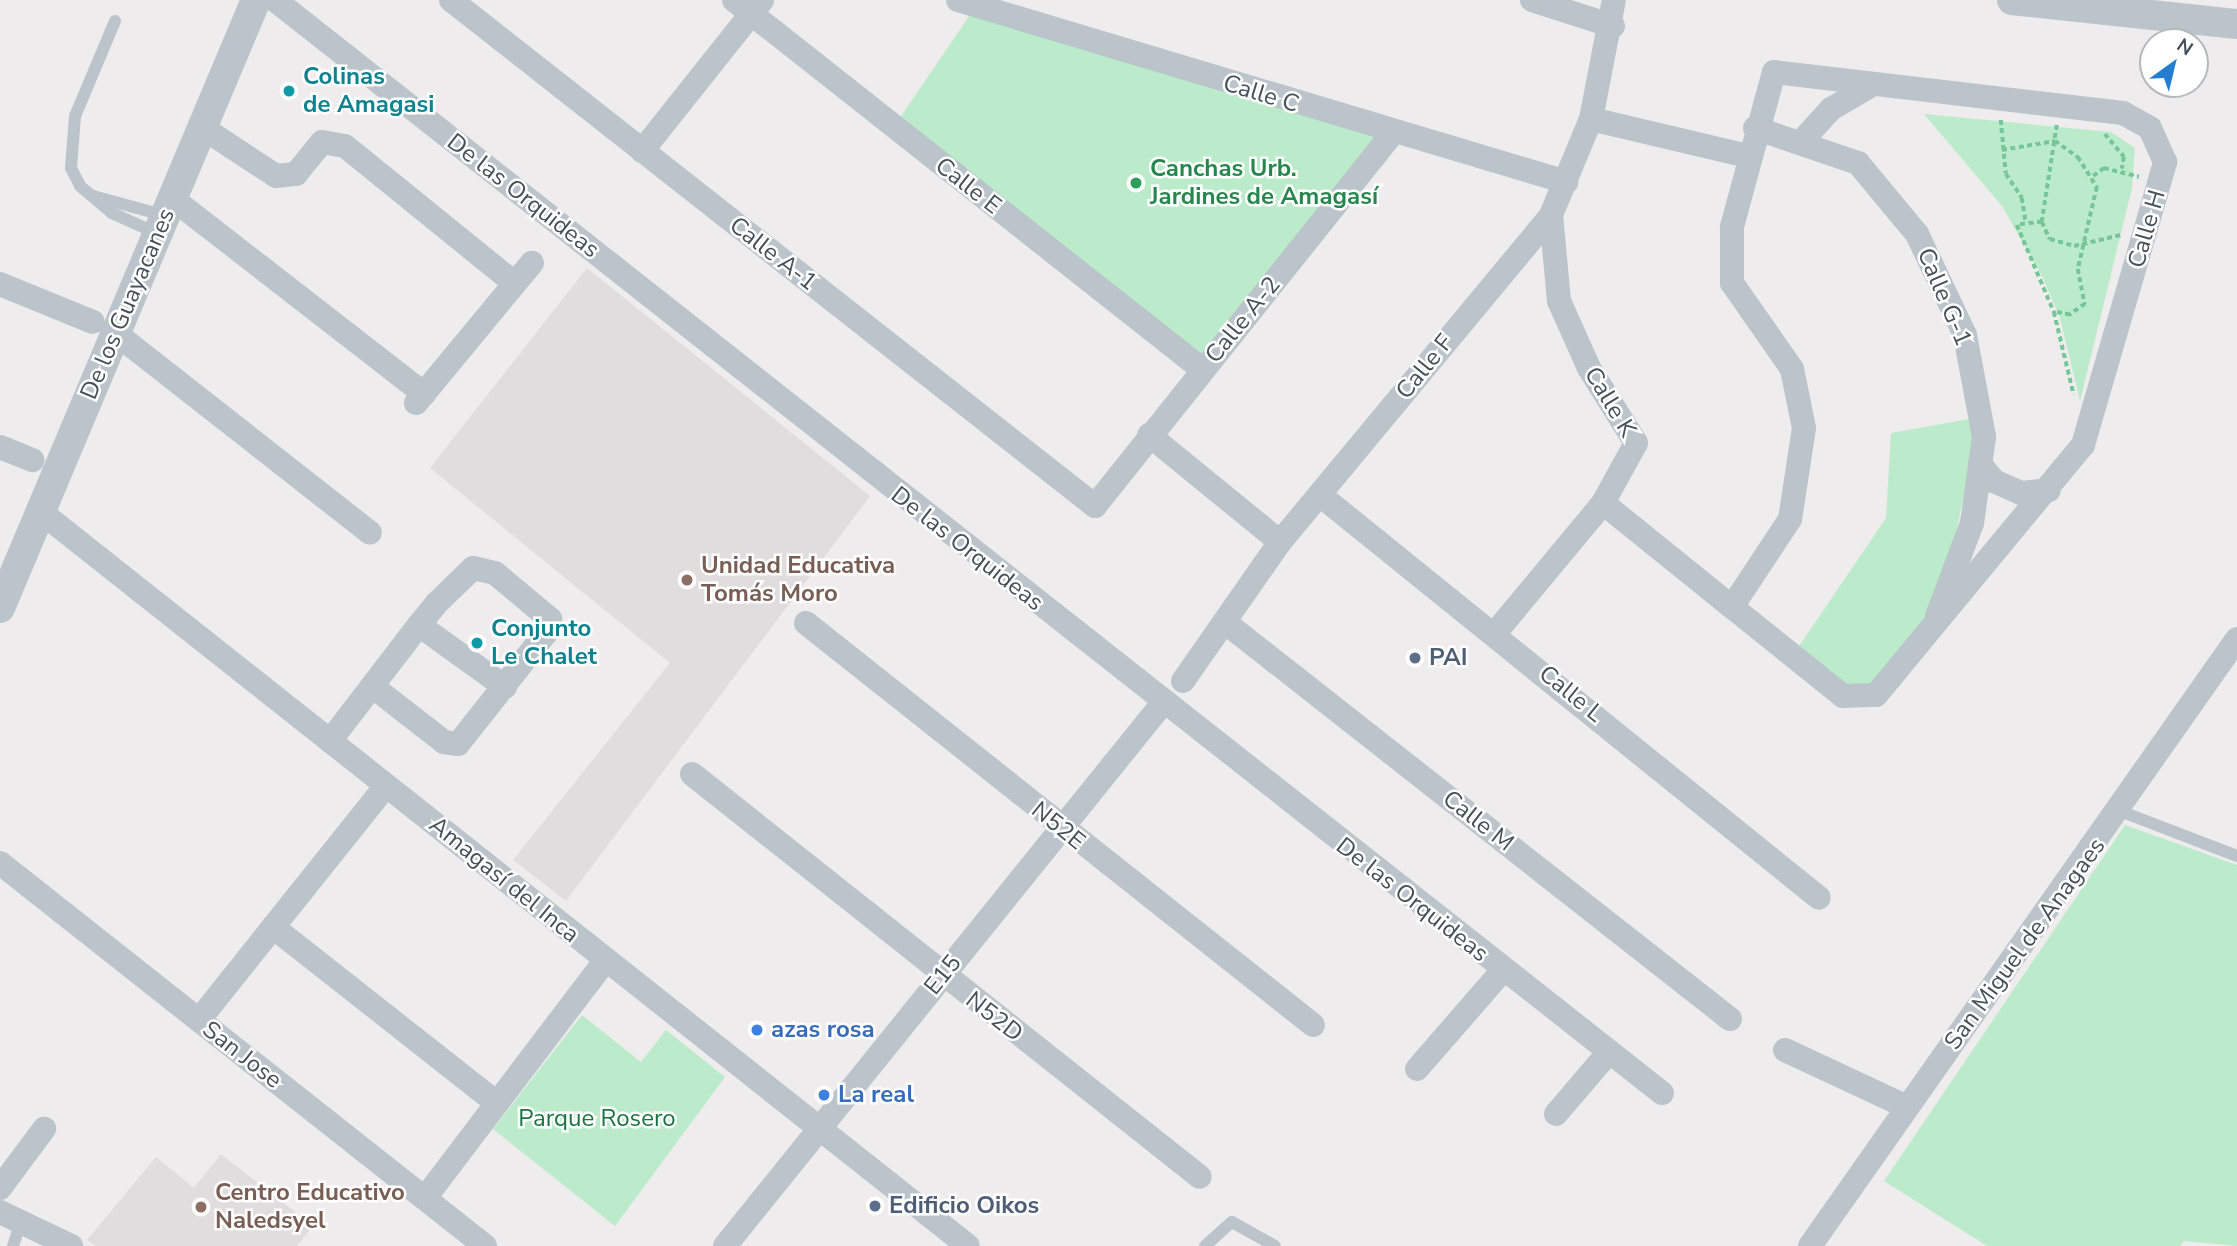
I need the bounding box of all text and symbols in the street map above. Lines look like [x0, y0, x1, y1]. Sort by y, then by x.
north arrow [2139, 28, 2209, 98]
text: N [2171, 32, 2198, 62]
place label: Colinas de Amagasi [303, 63, 434, 119]
street label: Calle C [1220, 69, 1302, 119]
marker: Colinas de Amagasi [281, 83, 297, 99]
street label: De las Orquideas [441, 128, 605, 264]
street label: Calle E [929, 151, 1007, 221]
place label: Canchas Urb. Jardines de Amagasí [1150, 155, 1378, 211]
marker: Canchas Urb. Jardines de Amagasí [1128, 175, 1144, 191]
street label: Calle H [2122, 187, 2172, 271]
street label: De los Guayacanes [75, 204, 181, 404]
street label: Calle A-1 [724, 211, 822, 297]
street label: Calle G-1 [1911, 244, 1977, 350]
street label: Calle A-2 [1199, 271, 1287, 369]
street label: Calle F [1390, 329, 1460, 405]
street label: Calle K [1578, 362, 1642, 442]
street label: De las Orquideas [885, 481, 1049, 617]
place label: Unidad Educativa Tomás Moro [701, 552, 895, 608]
marker: Unidad Educativa Tomás Moro [679, 572, 695, 588]
place label: Conjunto Le Chalet [491, 615, 597, 671]
marker: Conjunto Le Chalet [469, 635, 485, 651]
place label: PAI [1429, 644, 1467, 672]
marker: PAI [1407, 650, 1423, 666]
street label: Calle L [1533, 659, 1609, 729]
street label: Calle M [1437, 784, 1519, 858]
street label: N52E [1025, 796, 1091, 856]
street label: Amagasí del Inca [423, 811, 585, 949]
street label: De las Orquideas [1330, 832, 1494, 968]
street label: San Miguel de Anagaes [1938, 832, 2112, 1056]
street label: E15 [918, 949, 968, 1001]
street label: N52D [960, 986, 1028, 1048]
street label: San Jose [197, 1015, 287, 1095]
place label: azas rosa [771, 1016, 875, 1044]
marker: azas rosa [749, 1022, 765, 1038]
place label: La real [838, 1081, 914, 1109]
marker: La real [816, 1087, 832, 1103]
park label: Parque Rosero [518, 1105, 676, 1133]
place label: Centro Educativo Naledsyel [215, 1179, 405, 1235]
place label: Edificio Oikos [889, 1192, 1039, 1220]
marker: Edificio Oikos [867, 1198, 883, 1214]
marker: Centro Educativo Naledsyel [193, 1199, 209, 1215]

